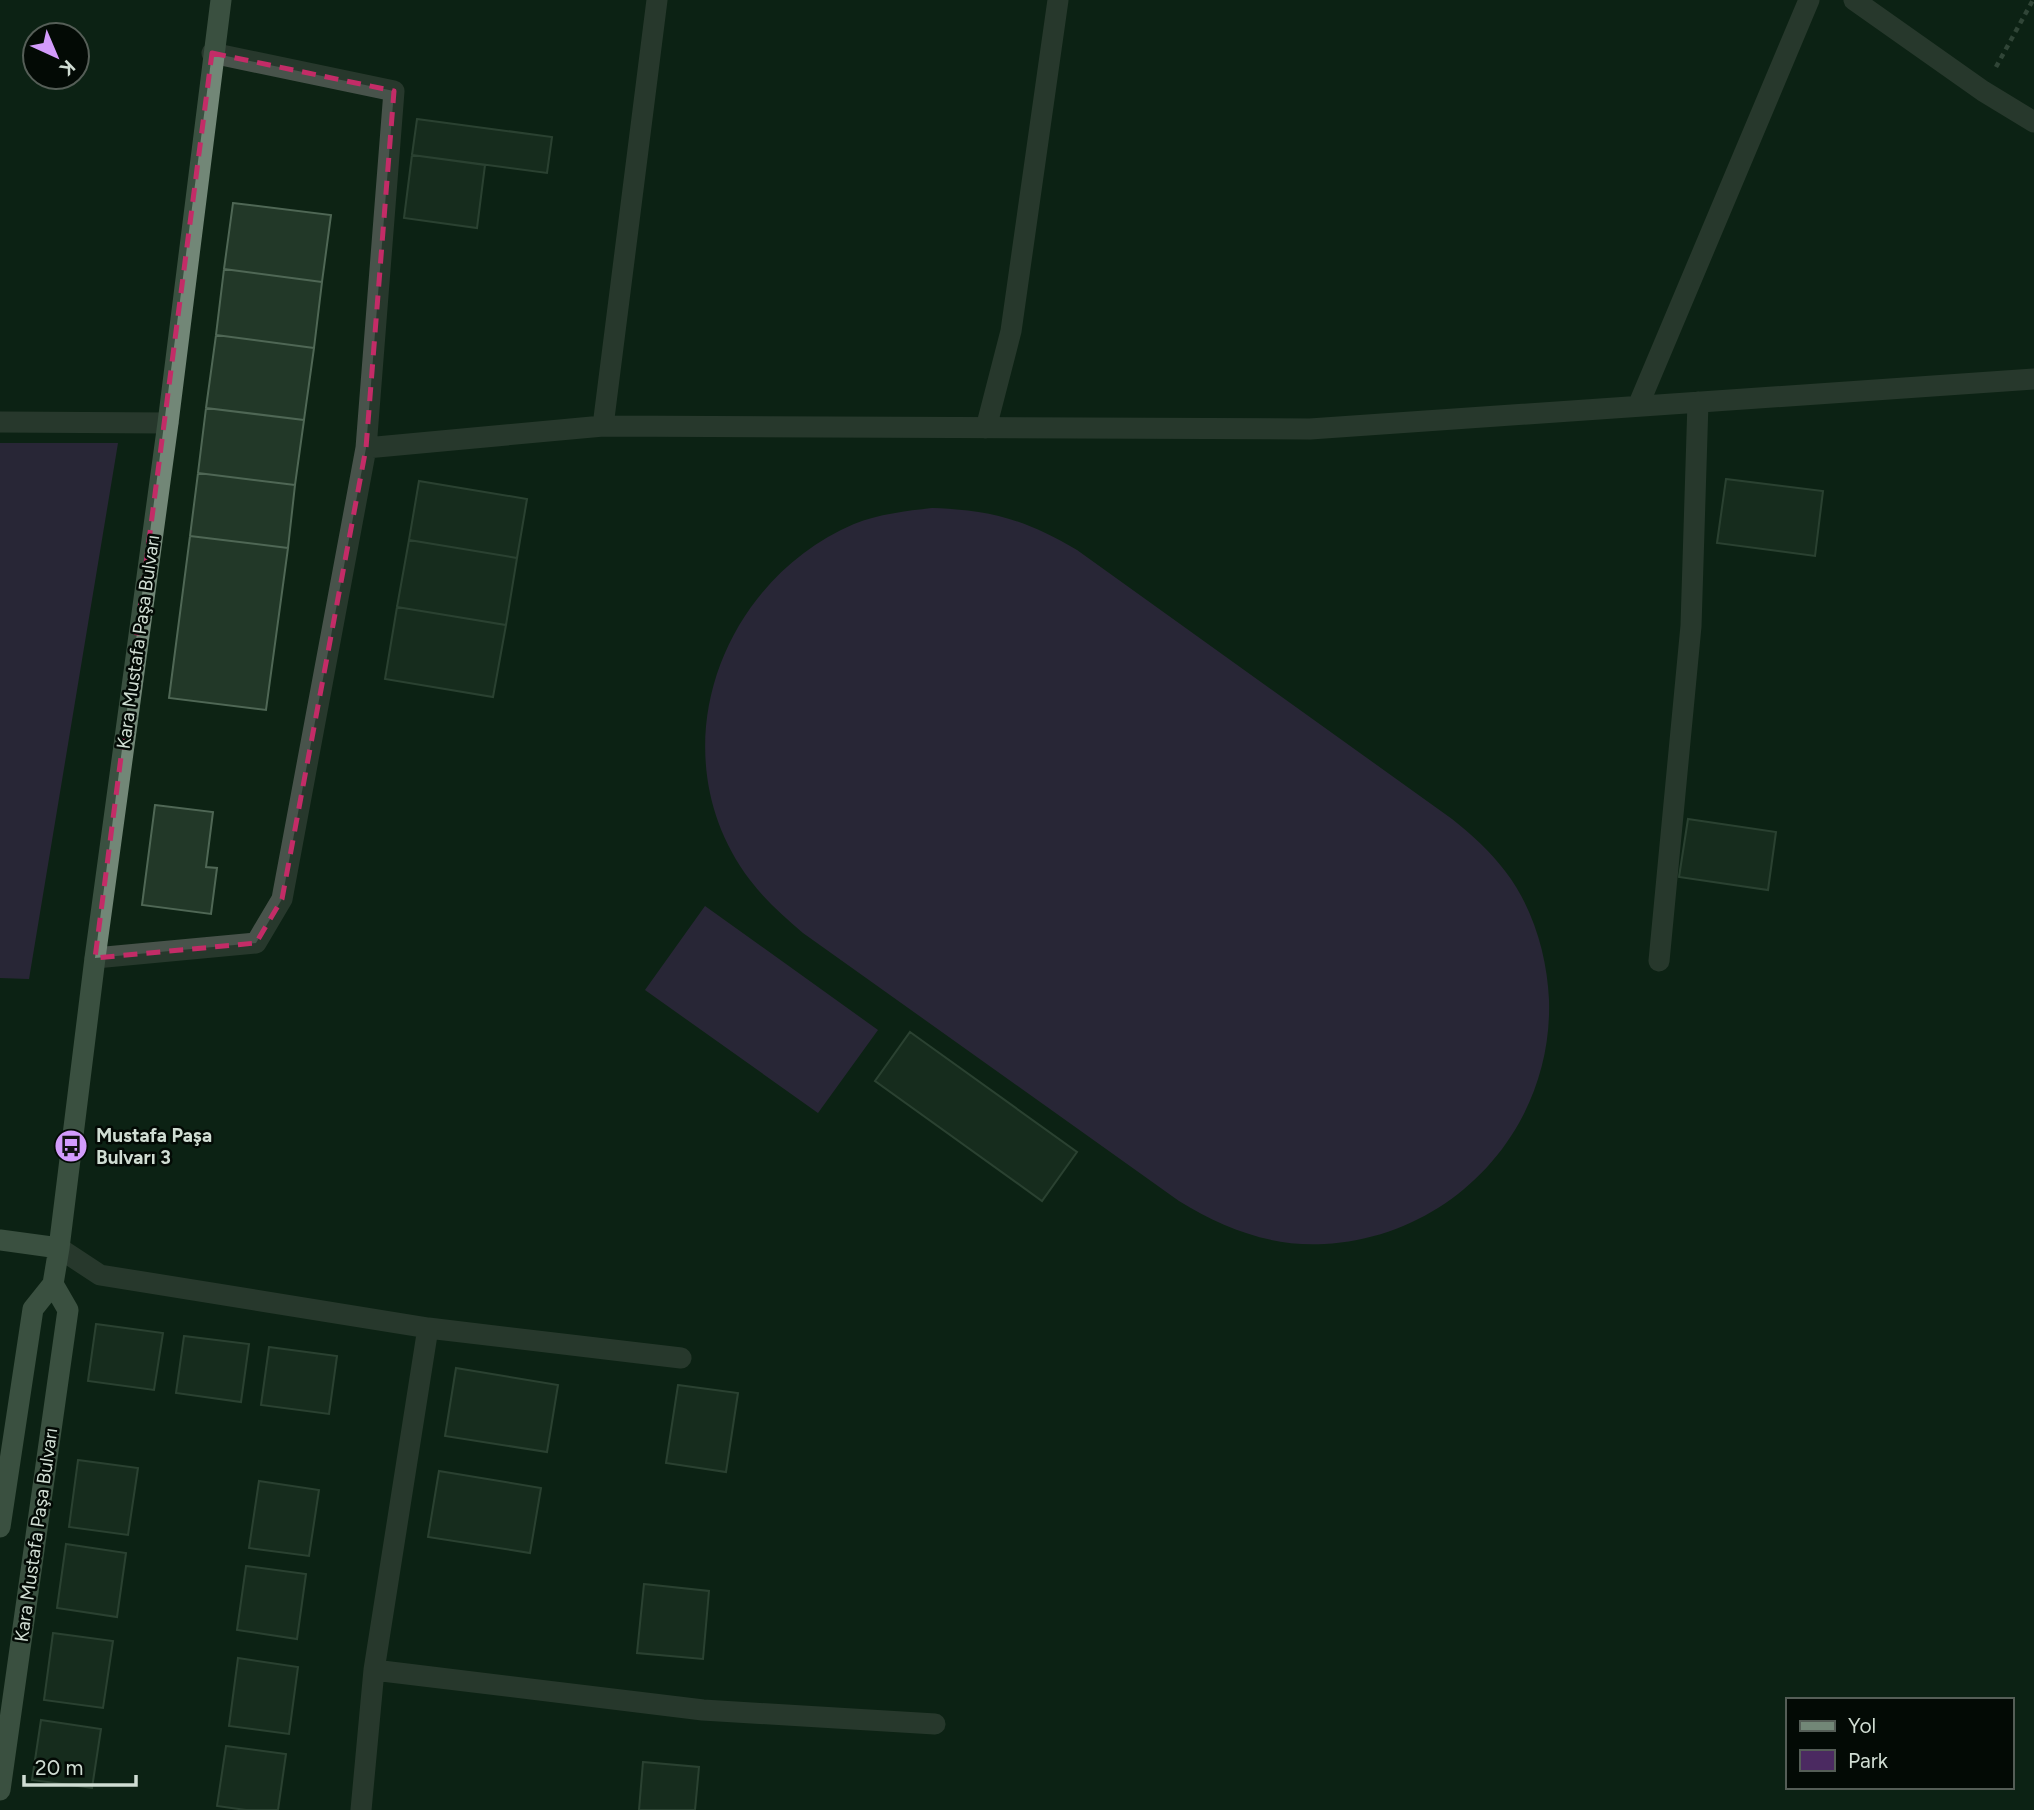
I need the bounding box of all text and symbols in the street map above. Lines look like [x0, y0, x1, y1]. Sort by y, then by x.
north arrow [21, 21, 91, 91]
text: K [55, 55, 80, 81]
street label: Kara Mustafa Paşa Bulvarı [112, 533, 164, 751]
place label: Mustafa Paşa Bulvarı 3 [96, 1124, 212, 1169]
bus stop icon: Mustafa Paşa Bulvarı 3 [52, 1127, 90, 1165]
street label: Kara Mustafa Paşa Bulvarı [10, 1426, 62, 1644]
legend [1786, 1698, 2013, 1789]
text: Yol [1848, 1713, 1876, 1738]
scale bar [24, 1744, 136, 1788]
text: Park [1848, 1748, 1889, 1773]
text: 20 m [35, 1755, 83, 1780]

